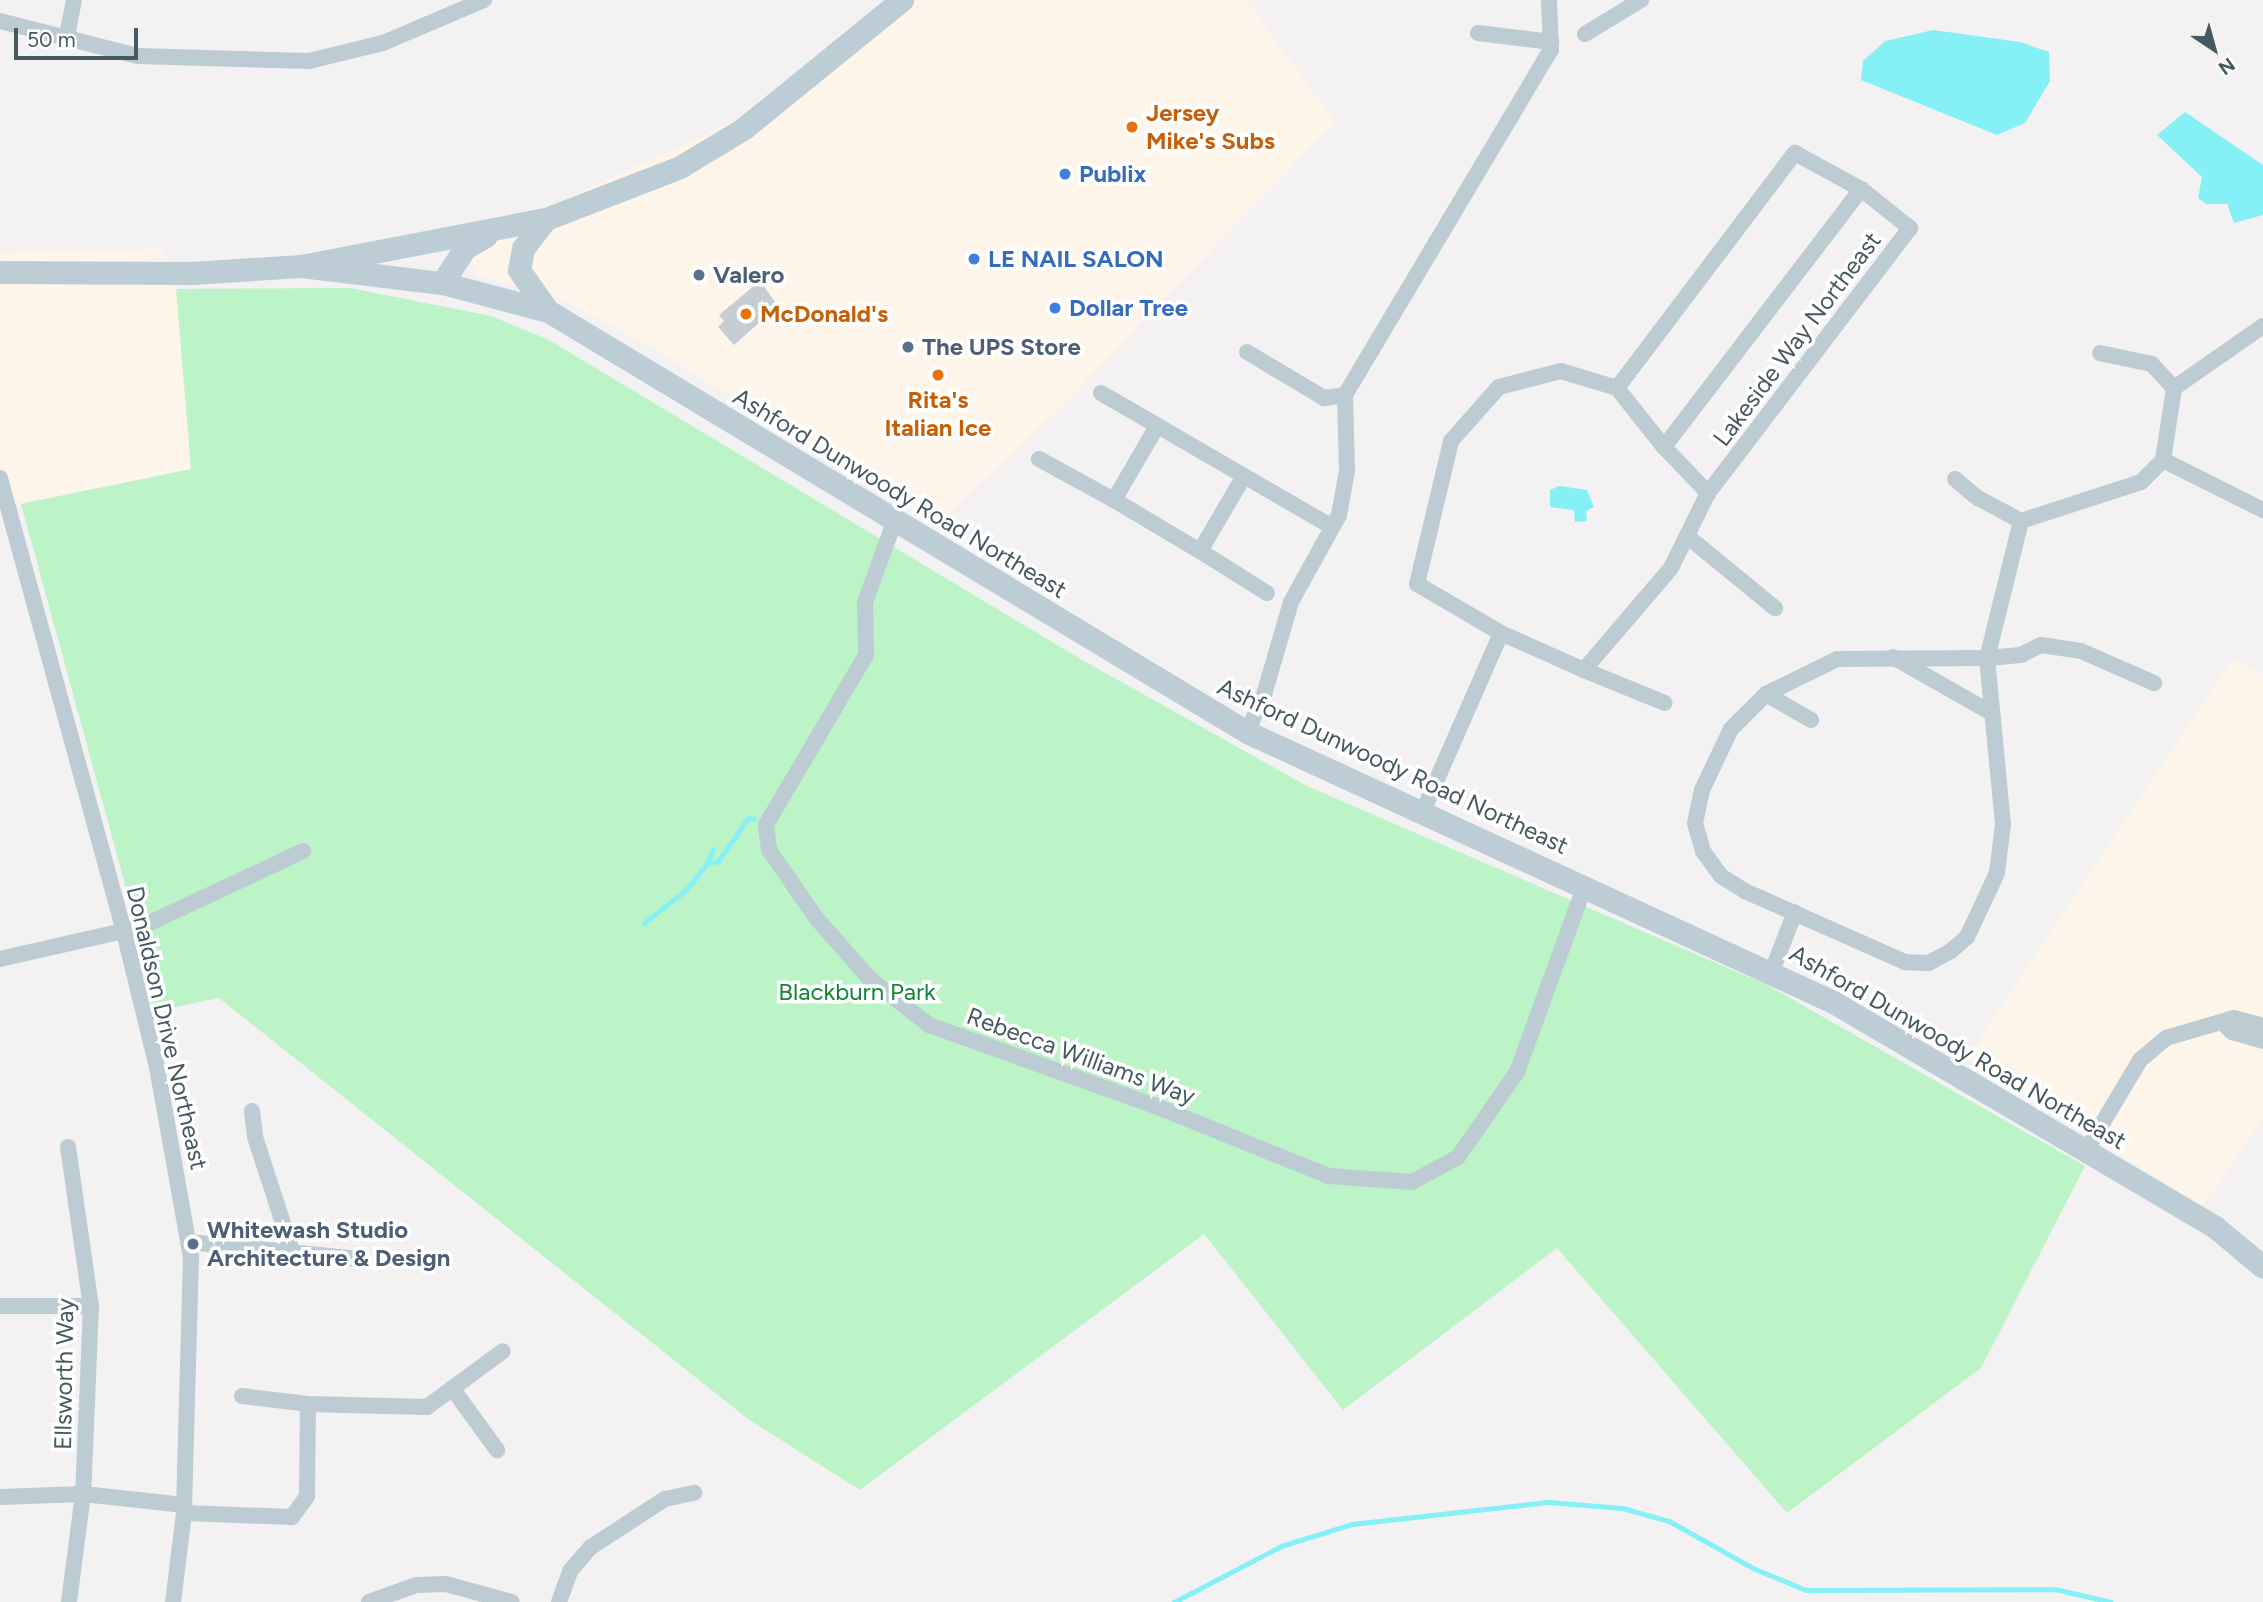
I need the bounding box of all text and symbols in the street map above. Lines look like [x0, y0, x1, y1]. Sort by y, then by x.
scale bar [18, 14, 142, 58]
north arrow [2179, 14, 2249, 84]
text: 50 m [27, 27, 76, 52]
text: N [2214, 53, 2239, 80]
place label: Jersey Mike's Subs [1146, 99, 1275, 155]
marker: Jersey Mike's Subs [1124, 119, 1140, 135]
place label: Publix [1079, 160, 1146, 188]
marker: Publix [1057, 166, 1073, 182]
street label: Lakeside Way Northeast [1707, 226, 1887, 452]
place label: LE NAIL SALON [988, 245, 1164, 273]
marker: LE NAIL SALON [966, 251, 982, 267]
place label: Valero [713, 261, 784, 289]
marker: Valero [691, 267, 707, 283]
place label: Dollar Tree [1069, 294, 1188, 322]
place label: McDonald's [760, 300, 888, 328]
marker: Dollar Tree [1047, 300, 1063, 316]
marker: McDonald's [738, 306, 754, 322]
place label: The UPS Store [922, 333, 1081, 361]
marker: The UPS Store [900, 339, 916, 355]
marker: Rita's Italian Ice [930, 367, 946, 383]
street label: Ashford Dunwoody Road Northeast [728, 382, 1072, 604]
place label: Rita's Italian Ice [885, 386, 991, 442]
street label: Ashford Dunwoody Road Northeast [1213, 672, 1573, 860]
street label: Donaldson Drive Northeast [120, 884, 214, 1172]
street label: Ashford Dunwoody Road Northeast [1785, 939, 2131, 1155]
park label: Blackburn Park [778, 978, 936, 1006]
street label: Rebecca Williams Way [963, 1001, 1199, 1111]
place label: Whitewash Studio Architecture & Design [207, 1216, 450, 1272]
marker: Whitewash Studio Architecture & Design [185, 1236, 201, 1252]
street label: Ellsworth Way [48, 1298, 80, 1450]

